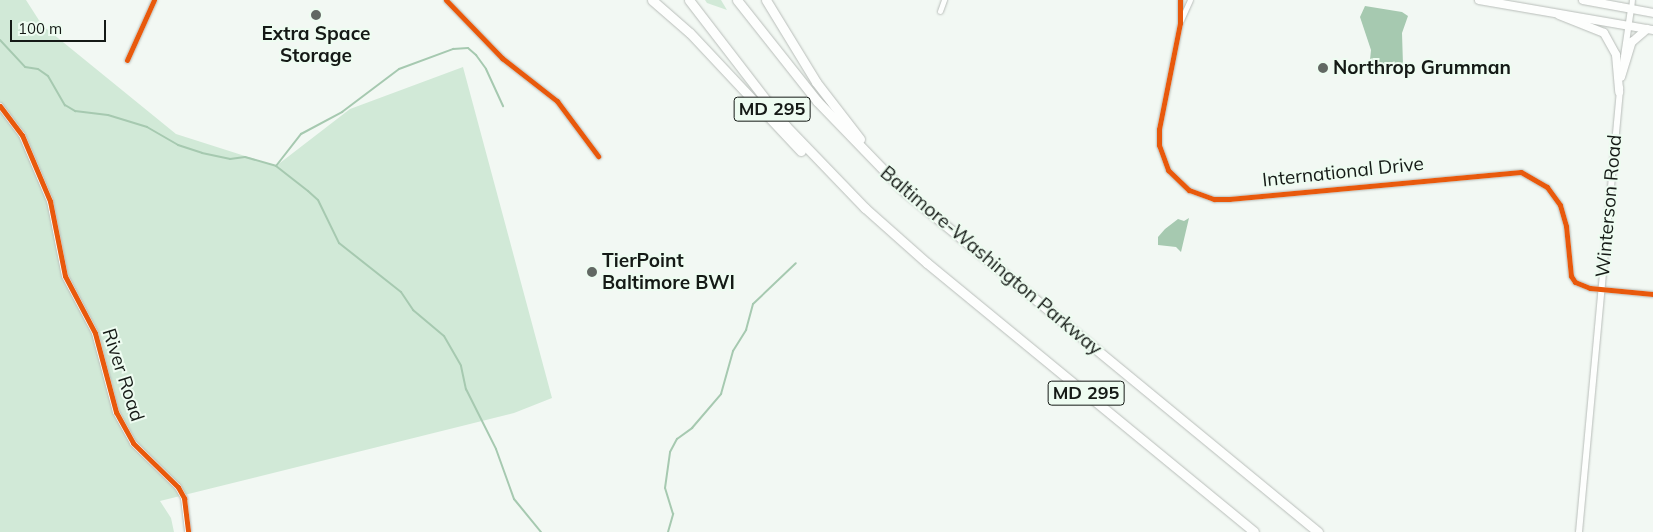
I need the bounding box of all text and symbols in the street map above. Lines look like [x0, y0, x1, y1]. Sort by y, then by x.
marker: Extra Space Storage [310, 9, 322, 21]
scale bar [12, 10, 109, 42]
text: 100 m [18, 19, 62, 38]
place label: Extra Space Storage [262, 23, 370, 67]
place label: Northrop Grumman [1333, 57, 1511, 79]
marker: Northrop Grumman [1317, 62, 1329, 74]
road number: MD 295 [733, 94, 811, 125]
street label: Winterson Road [1591, 134, 1627, 278]
street label: International Drive [1261, 152, 1425, 192]
street label: Baltimore-Washington Parkway [876, 162, 1106, 360]
place label: TierPoint Baltimore BWI [602, 250, 735, 294]
marker: TierPoint Baltimore BWI [586, 266, 598, 278]
street label: River Road [97, 326, 149, 424]
road number: MD 295 [1047, 378, 1125, 408]

